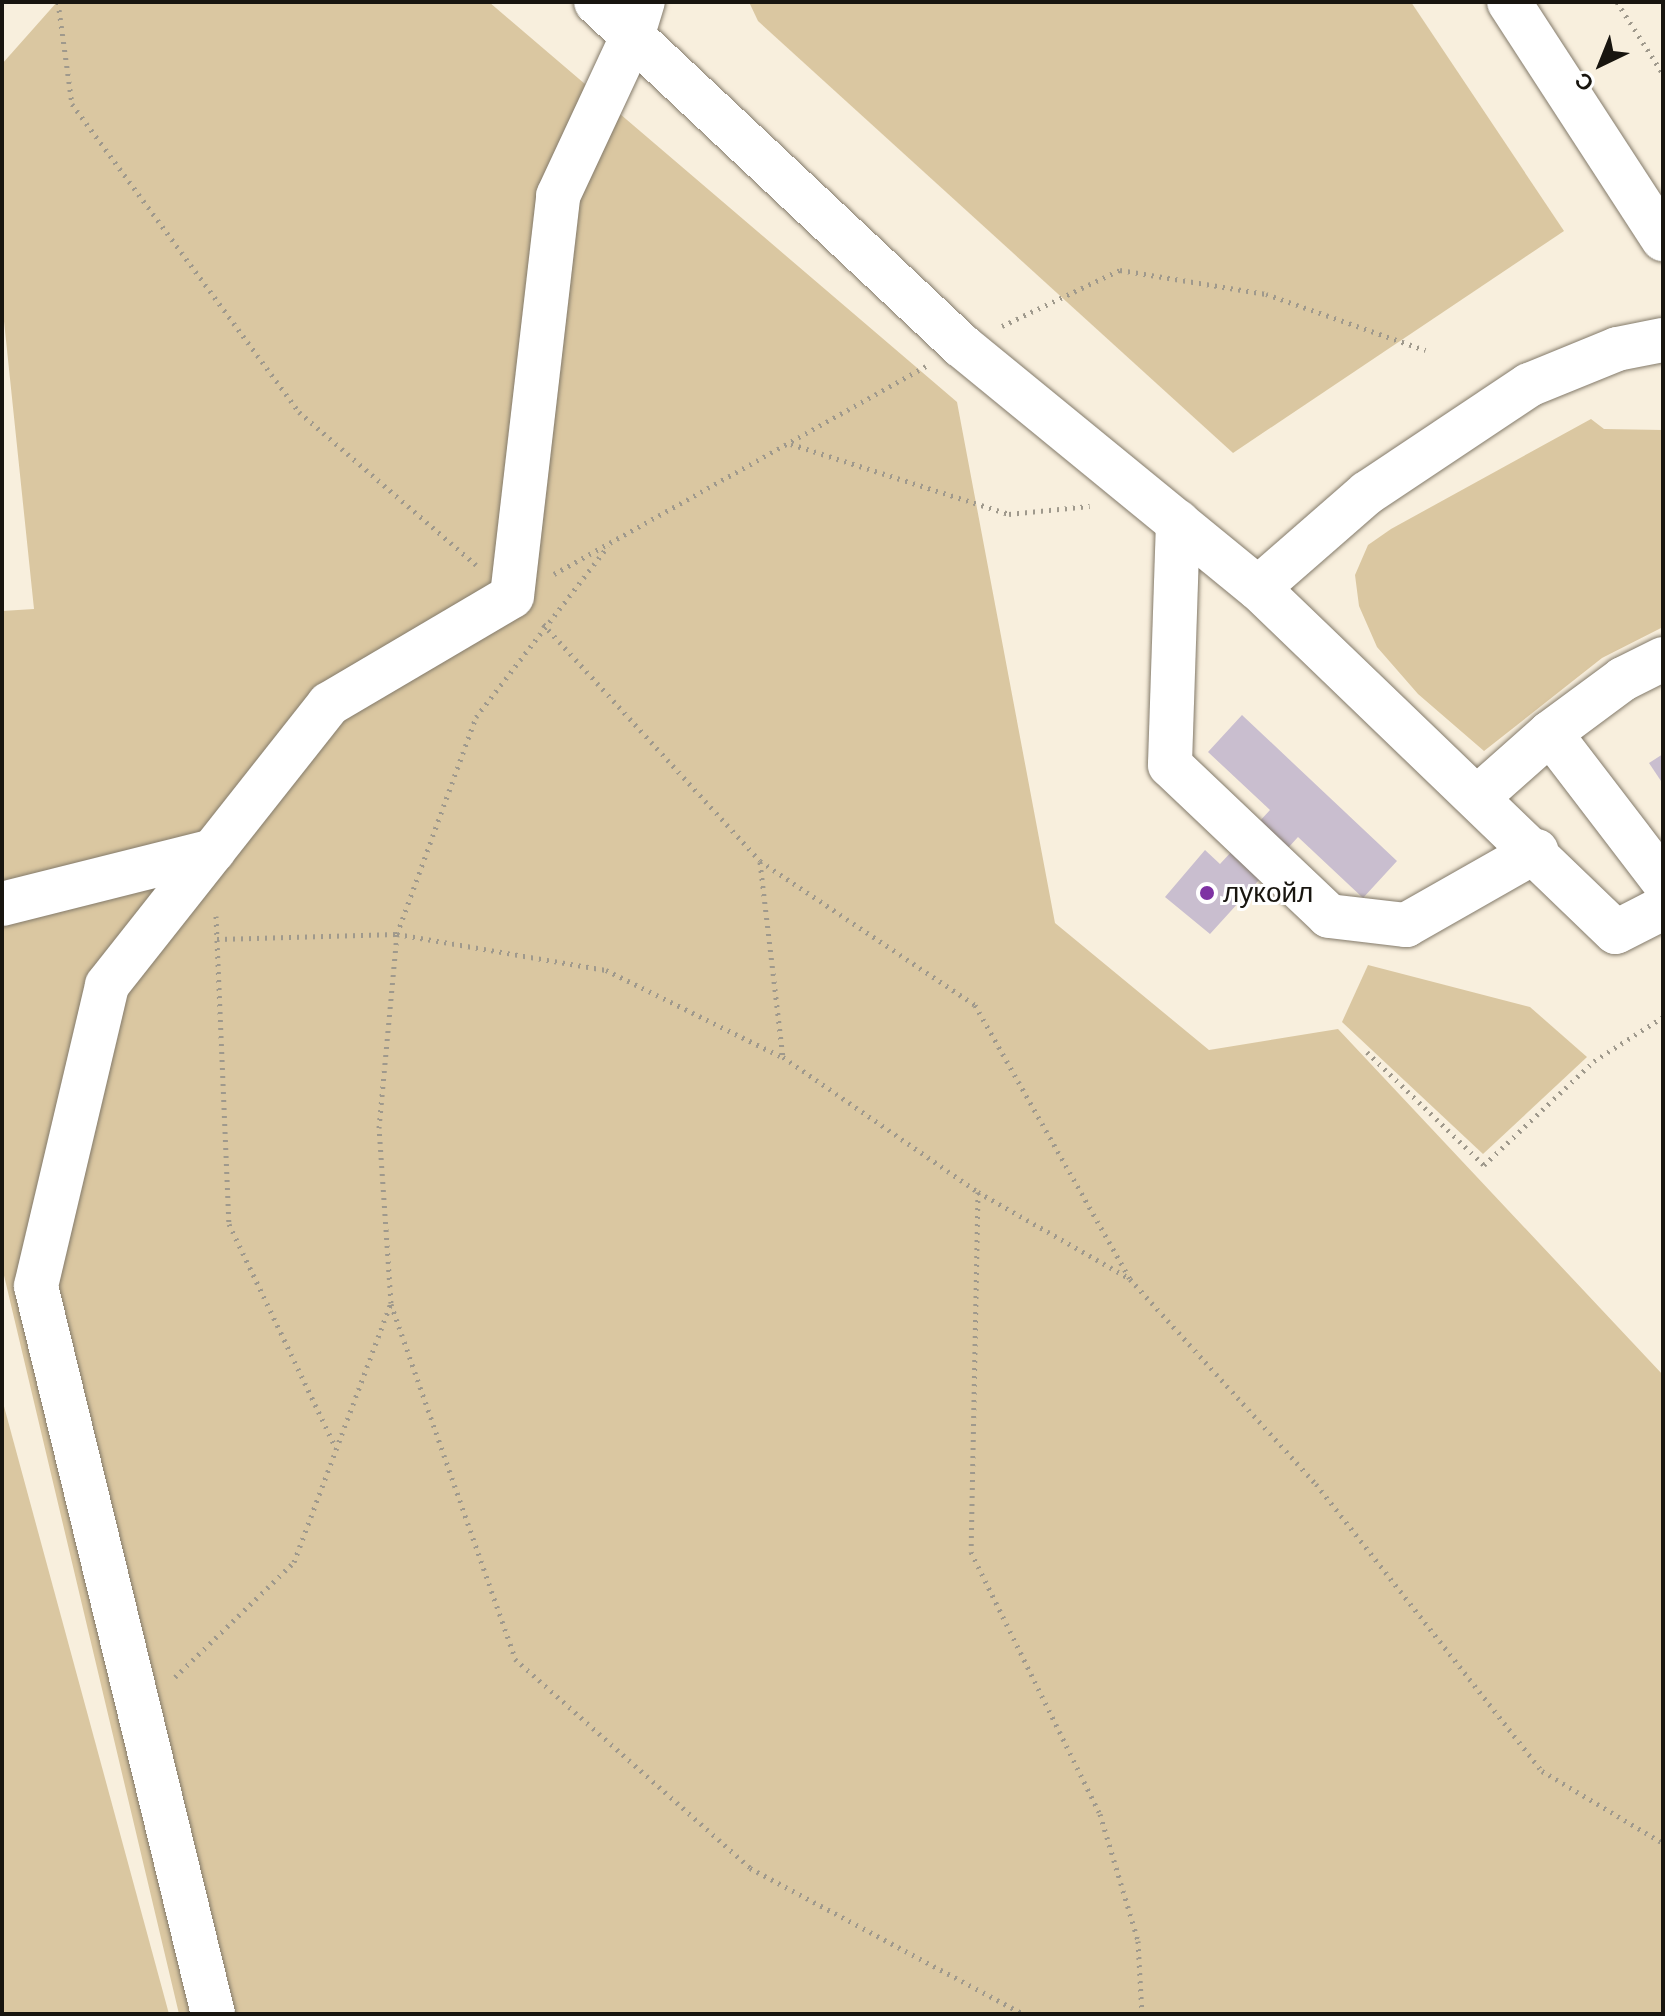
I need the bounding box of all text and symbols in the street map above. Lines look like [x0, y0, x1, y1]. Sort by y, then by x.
north arrow [1561, 24, 1641, 104]
text: С [1570, 67, 1599, 96]
place label: лукойл [1223, 876, 1313, 910]
marker: лукойл [1198, 884, 1216, 902]

